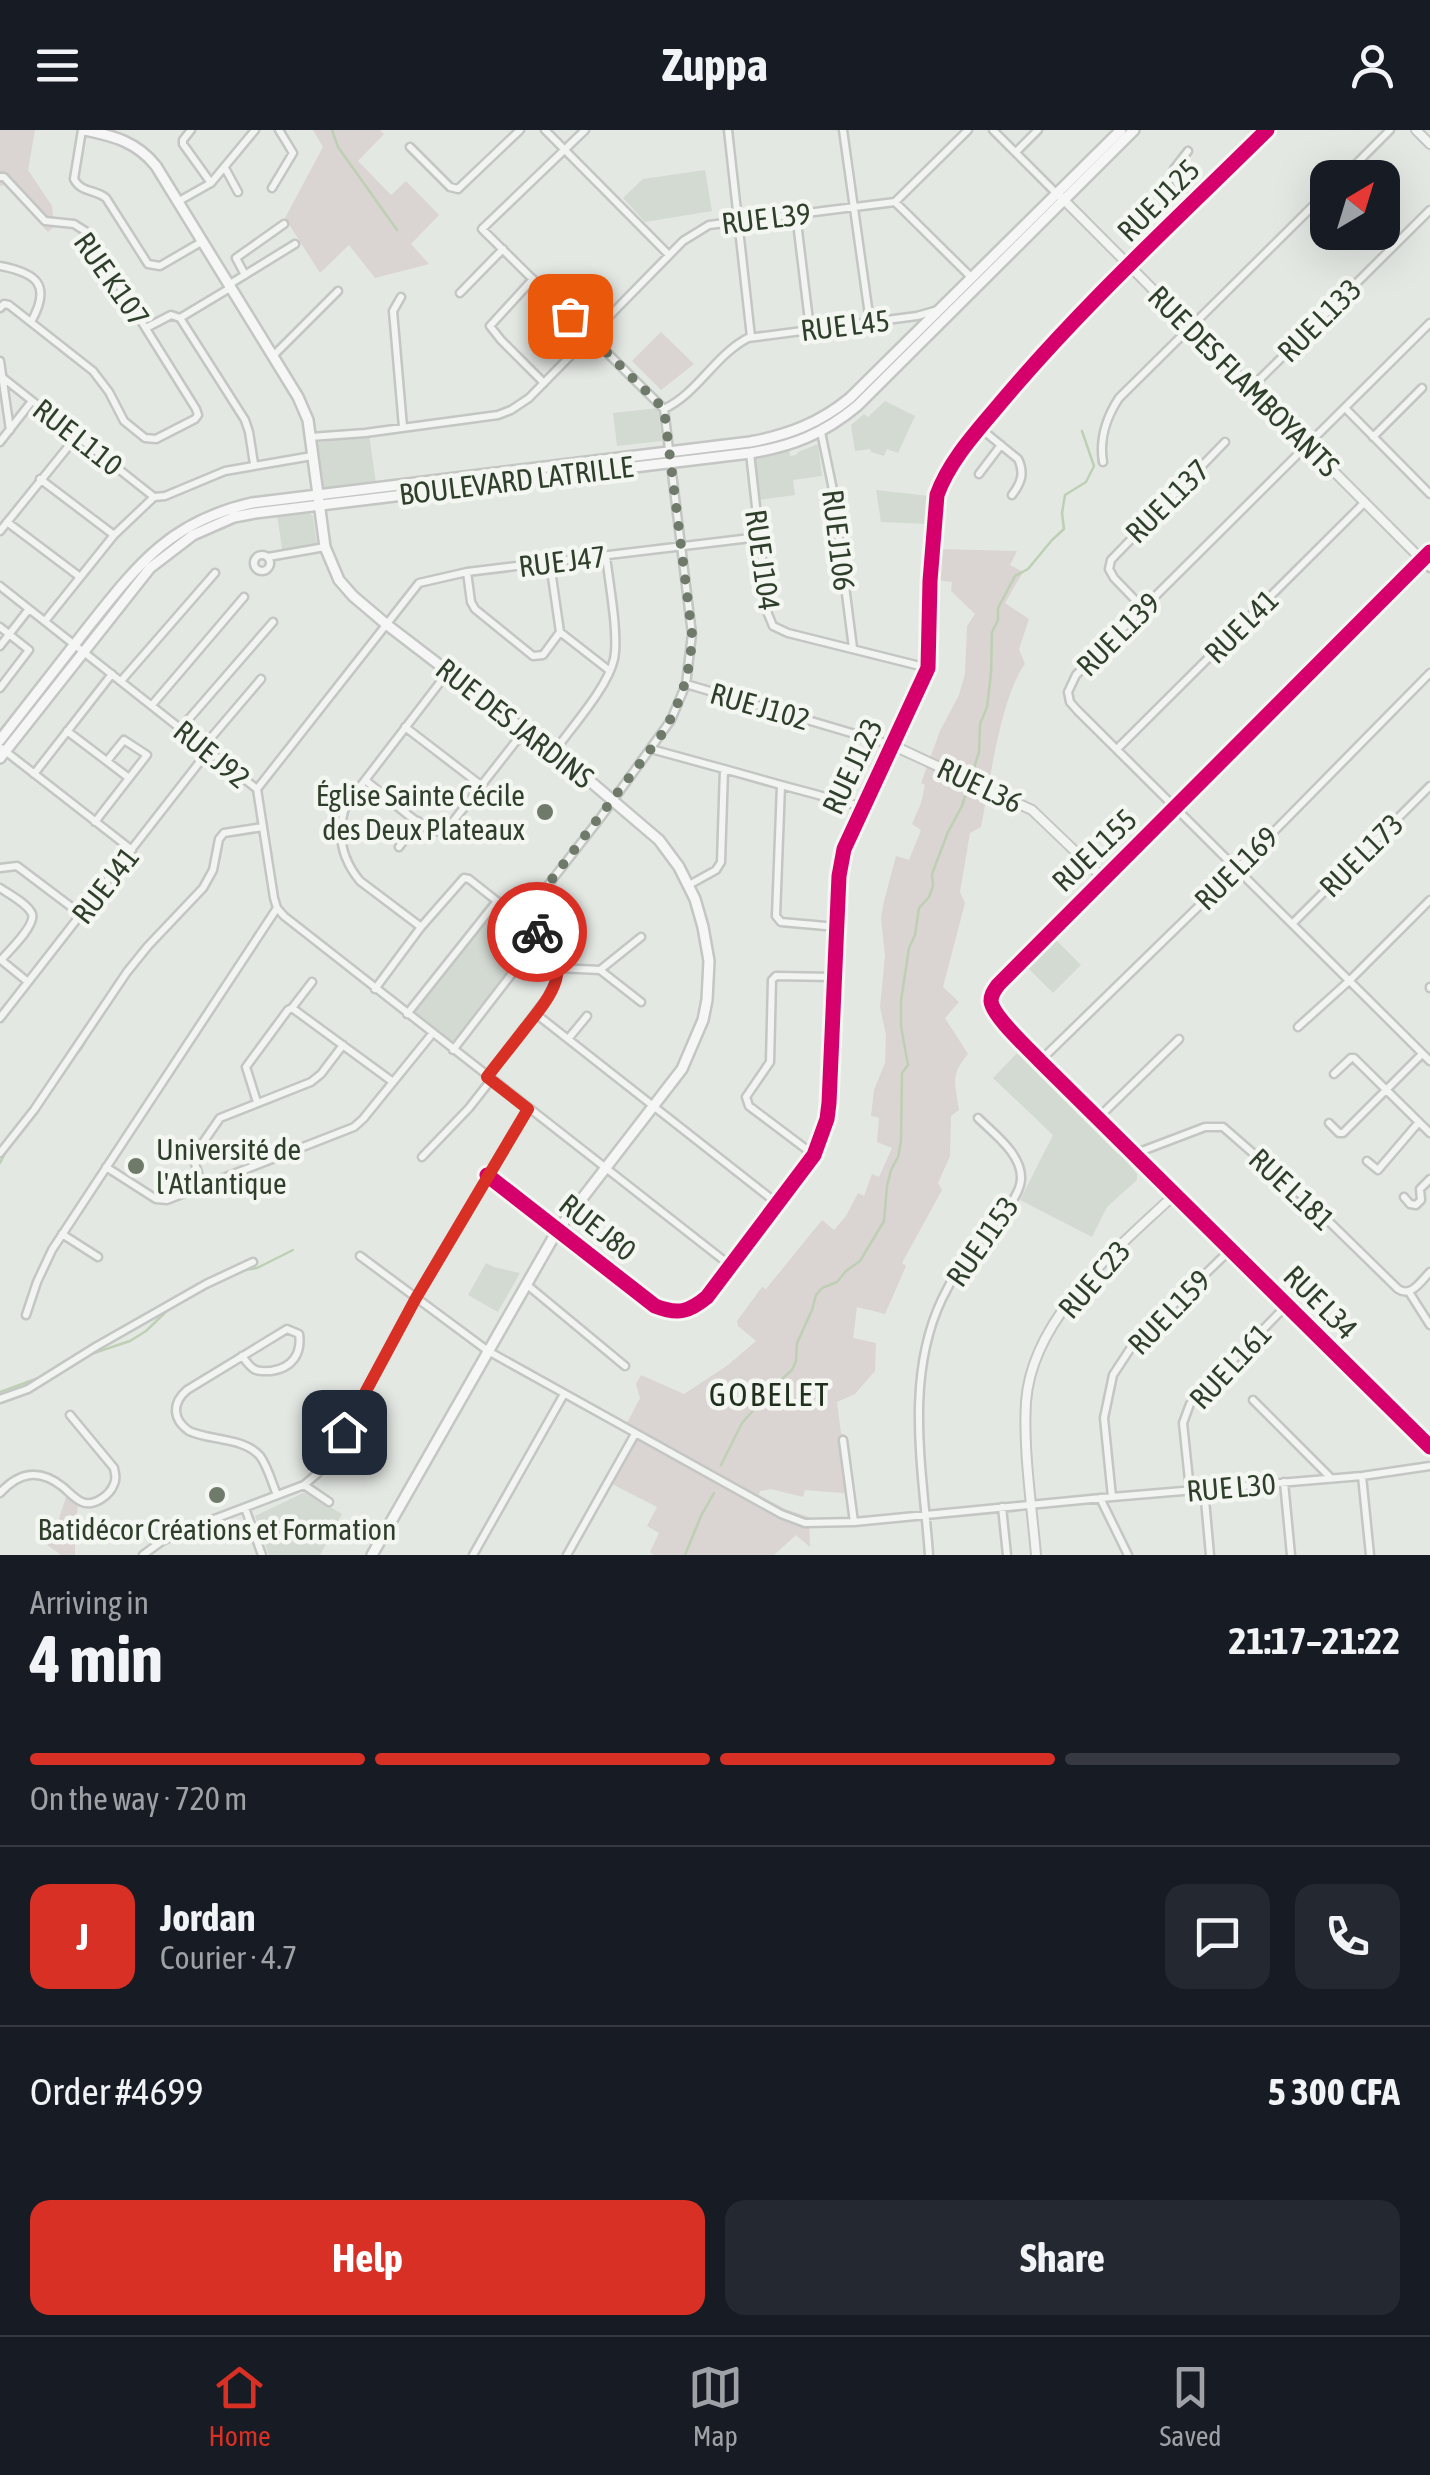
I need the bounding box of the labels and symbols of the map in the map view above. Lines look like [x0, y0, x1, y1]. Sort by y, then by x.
street label: RUE J125 [1110, 152, 1206, 248]
north arrow [1310, 160, 1400, 250]
street label: RUE L39 [720, 196, 812, 240]
street label: RUE K107 [68, 226, 156, 332]
street label: RUE L133 [1270, 271, 1368, 369]
pin [528, 274, 613, 359]
street label: RUE DES FLAMBOYANTS [1142, 279, 1346, 483]
street label: RUE L45 [799, 303, 891, 347]
street label: RUE L110 [27, 392, 129, 482]
street label: BOULEVARD LATRILLE [397, 449, 635, 511]
street label: RUE L137 [1118, 452, 1216, 550]
street label: RUE J106 [816, 488, 862, 592]
street label: RUE J104 [739, 507, 787, 613]
street label: RUE J47 [517, 539, 607, 583]
street label: RUE L41 [1197, 582, 1285, 670]
street label: RUE L139 [1069, 585, 1167, 683]
street label: RUE DES JARDINS [430, 651, 600, 795]
street label: RUE J102 [707, 676, 813, 736]
street label: RUE J92 [167, 713, 257, 795]
street label: RUE J123 [815, 713, 889, 819]
street label: RUE L36 [932, 751, 1028, 819]
place label: Église Sainte Cécile des Deux Plateaux [316, 778, 525, 846]
marker: Église Sainte Cécile des Deux Plateaux [534, 801, 556, 823]
street label: RUE L155 [1045, 802, 1143, 898]
street label: RUE L173 [1312, 806, 1410, 904]
street label: RUE L169 [1187, 819, 1285, 917]
street label: RUE J41 [65, 840, 145, 930]
courier [487, 882, 587, 982]
place label: Université de l'Atlantique [156, 1132, 301, 1200]
street label: RUE L181 [1243, 1141, 1341, 1237]
marker: Université de l'Atlantique [125, 1155, 147, 1177]
street label: RUE J80 [553, 1187, 643, 1267]
street label: RUE J153 [939, 1190, 1025, 1292]
street label: RUE C23 [1051, 1233, 1137, 1325]
street label: RUE L34 [1277, 1258, 1365, 1346]
street label: RUE L159 [1121, 1263, 1217, 1361]
street label: RUE L161 [1182, 1317, 1278, 1415]
district label: GOBELET [709, 1376, 831, 1413]
pin [302, 1390, 387, 1475]
street label: RUE L30 [1185, 1466, 1277, 1508]
marker: Batidécor Créations et Formation [206, 1484, 228, 1506]
place label: Batidécor Créations et Formation [38, 1512, 396, 1546]

